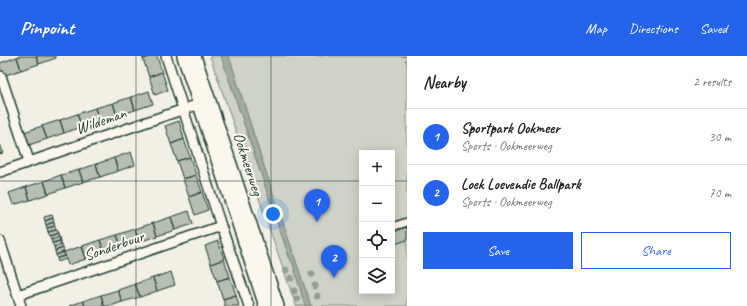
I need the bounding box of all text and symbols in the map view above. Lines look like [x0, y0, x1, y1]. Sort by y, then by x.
text: Pinpoint [20, 16, 74, 40]
text: Map [586, 20, 607, 37]
text: Directions [629, 20, 678, 37]
text: Saved [700, 20, 727, 37]
text: Nearby [423, 72, 466, 93]
text: 2 results [693, 74, 731, 90]
street label: Wildeman [73, 103, 130, 139]
text: Sportpark Ookmeer [461, 119, 560, 138]
text: 1 [433, 129, 439, 145]
text: 30 m [709, 129, 731, 145]
street label: Ookmeerweg [228, 130, 268, 199]
text: Sports · Ookmeerweg [461, 138, 552, 154]
map controls [359, 150, 395, 294]
button: + [359, 150, 395, 186]
text: Loek Loevendie Ballpark [461, 175, 581, 194]
text: 2 [433, 185, 439, 201]
text: 70 m [709, 185, 731, 201]
button: − [359, 186, 395, 222]
pin: 1 [304, 189, 330, 222]
text: Sports · Ookmeerweg [461, 194, 552, 210]
your location [263, 204, 283, 224]
button: locate [359, 222, 395, 258]
street label: Sonderbuur [81, 226, 148, 266]
button: Save [423, 232, 573, 269]
button: Share [581, 232, 731, 269]
pin: 2 [321, 245, 347, 278]
button: layers [359, 258, 395, 294]

